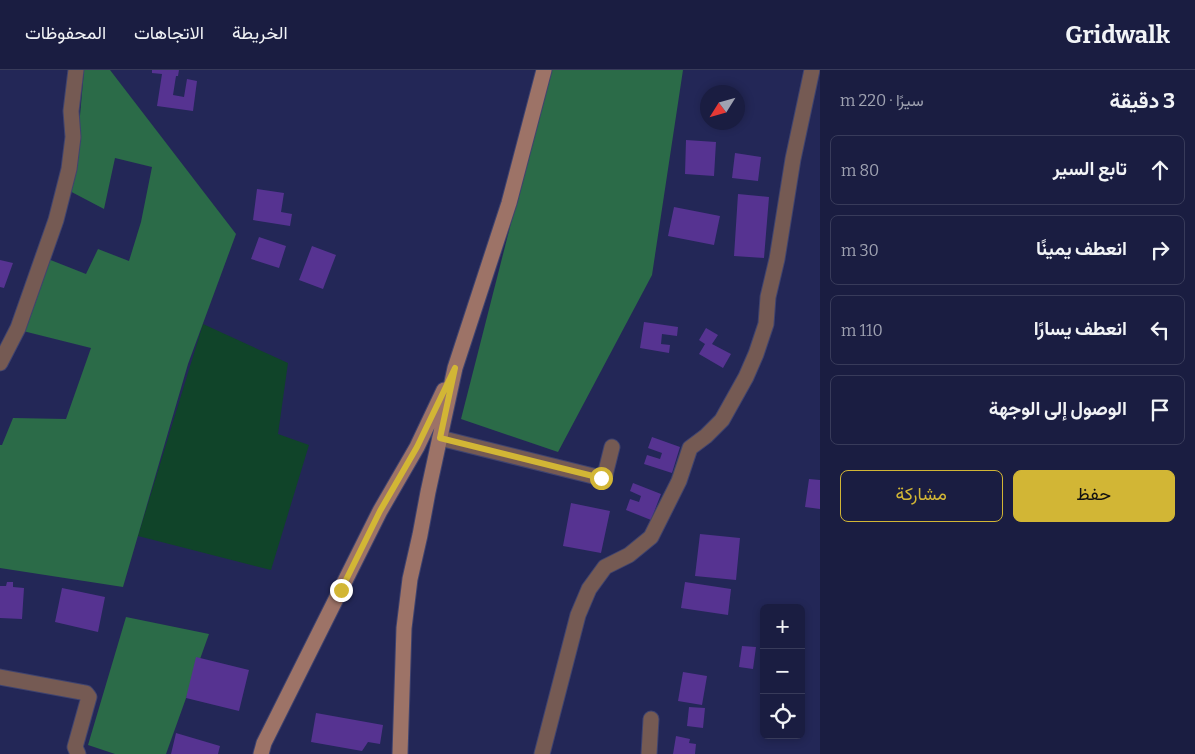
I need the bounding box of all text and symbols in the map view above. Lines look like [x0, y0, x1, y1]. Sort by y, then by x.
text: Gridwalk [1065, 21, 1170, 49]
text: المحفوظات [25, 22, 106, 44]
text: الاتجاهات [134, 22, 204, 44]
text: الخريطة [232, 22, 288, 44]
north arrow [700, 85, 745, 130]
text: 3 دقيقة [1110, 88, 1175, 114]
text: سيرًا · 220 m [840, 91, 924, 110]
icon: ahead [1146, 156, 1174, 184]
text: تابع السير [1053, 157, 1127, 180]
text: 80 m [841, 161, 879, 180]
icon: right [1146, 236, 1174, 264]
text: انعطف يمينًا [1036, 237, 1127, 260]
text: 30 m [841, 241, 879, 260]
icon: left [1146, 316, 1174, 344]
text: انعطف يسارًا [1034, 317, 1127, 340]
text: 110 m [841, 321, 883, 340]
icon: arrive [1146, 396, 1174, 424]
text: الوصول إلى الوجهة [989, 397, 1127, 420]
route start [590, 467, 613, 490]
button: مشاركة [840, 470, 1003, 522]
button: حفظ [1013, 470, 1175, 522]
route end [330, 579, 353, 602]
map controls [760, 604, 805, 739]
button: + [760, 604, 805, 649]
button: − [760, 649, 805, 694]
button: locate [760, 694, 805, 739]

